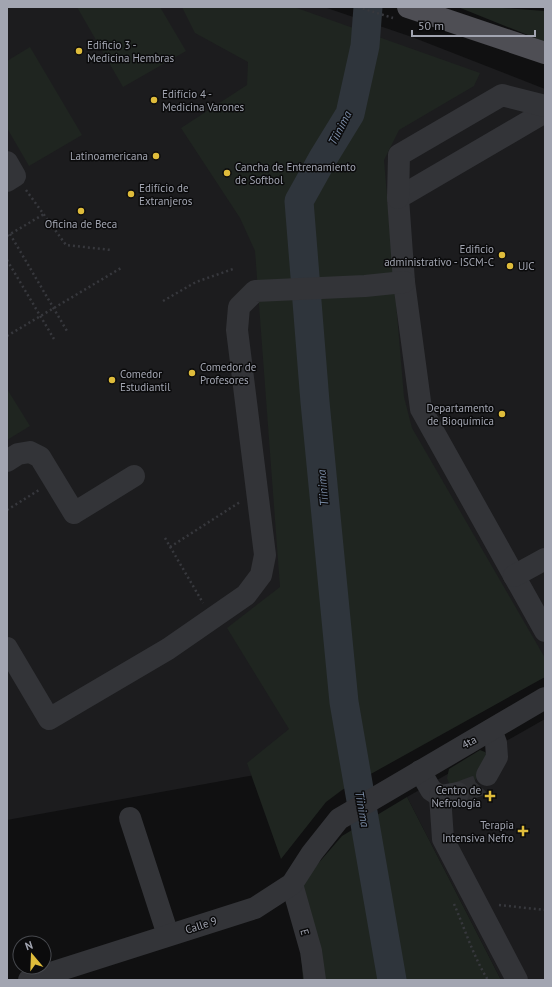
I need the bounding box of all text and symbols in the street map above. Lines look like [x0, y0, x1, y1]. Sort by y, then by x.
scale bar [412, 12, 535, 38]
text: 50 m [418, 18, 444, 33]
place label: Edificio 3 - Medicina Hembras [87, 38, 175, 65]
marker: Edificio 3 - Medicina Hembras [74, 46, 84, 56]
place label: Edifício 4 - Medicina Varones [162, 87, 245, 114]
marker: Edifício 4 - Medicina Varones [149, 95, 159, 105]
water label: Tíinima [325, 108, 355, 147]
place label: Latinoamericana [70, 149, 148, 163]
marker: Latinoamericana [151, 151, 161, 161]
place label: Cancha de Entrenamiento de Softbol [235, 160, 356, 187]
marker: Cancha de Entrenamiento de Softbol [222, 168, 232, 178]
place label: Edifício de Extranjeros [139, 181, 193, 208]
marker: Edifício de Extranjeros [126, 189, 136, 199]
marker: Oficina de Beca [76, 206, 86, 216]
place label: Oficina de Beca [45, 217, 117, 231]
place label: Edificio administrativo - ISCM-C [384, 242, 494, 269]
marker: Edificio administrativo - ISCM-C [497, 250, 507, 260]
place label: UJC [518, 259, 535, 273]
marker: UJC [505, 261, 515, 271]
place label: Comedor de Profesores [200, 360, 257, 387]
place label: Comedor Estudiantil [120, 367, 171, 394]
marker: Comedor de Profesores [187, 368, 197, 378]
marker: Comedor Estudiantil [107, 375, 117, 385]
place label: Departamento de Bioquímica [427, 401, 494, 428]
marker: Departamento de Bioquímica [497, 409, 507, 419]
water label: Tíinima [313, 469, 332, 507]
street label: 4ta [459, 732, 479, 752]
place label: Centro de Nefrología [431, 783, 481, 810]
water label: Tíinima [352, 790, 373, 828]
marker: Centro de Nefrología [484, 790, 496, 802]
place label: Terapia Intensiva Nefro [442, 818, 514, 845]
marker: Terapia Intensiva Nefro [517, 825, 529, 837]
street label: Calle 9 [183, 913, 219, 937]
street label: E [297, 927, 313, 937]
north arrow [12, 935, 52, 975]
text: N [23, 938, 34, 953]

